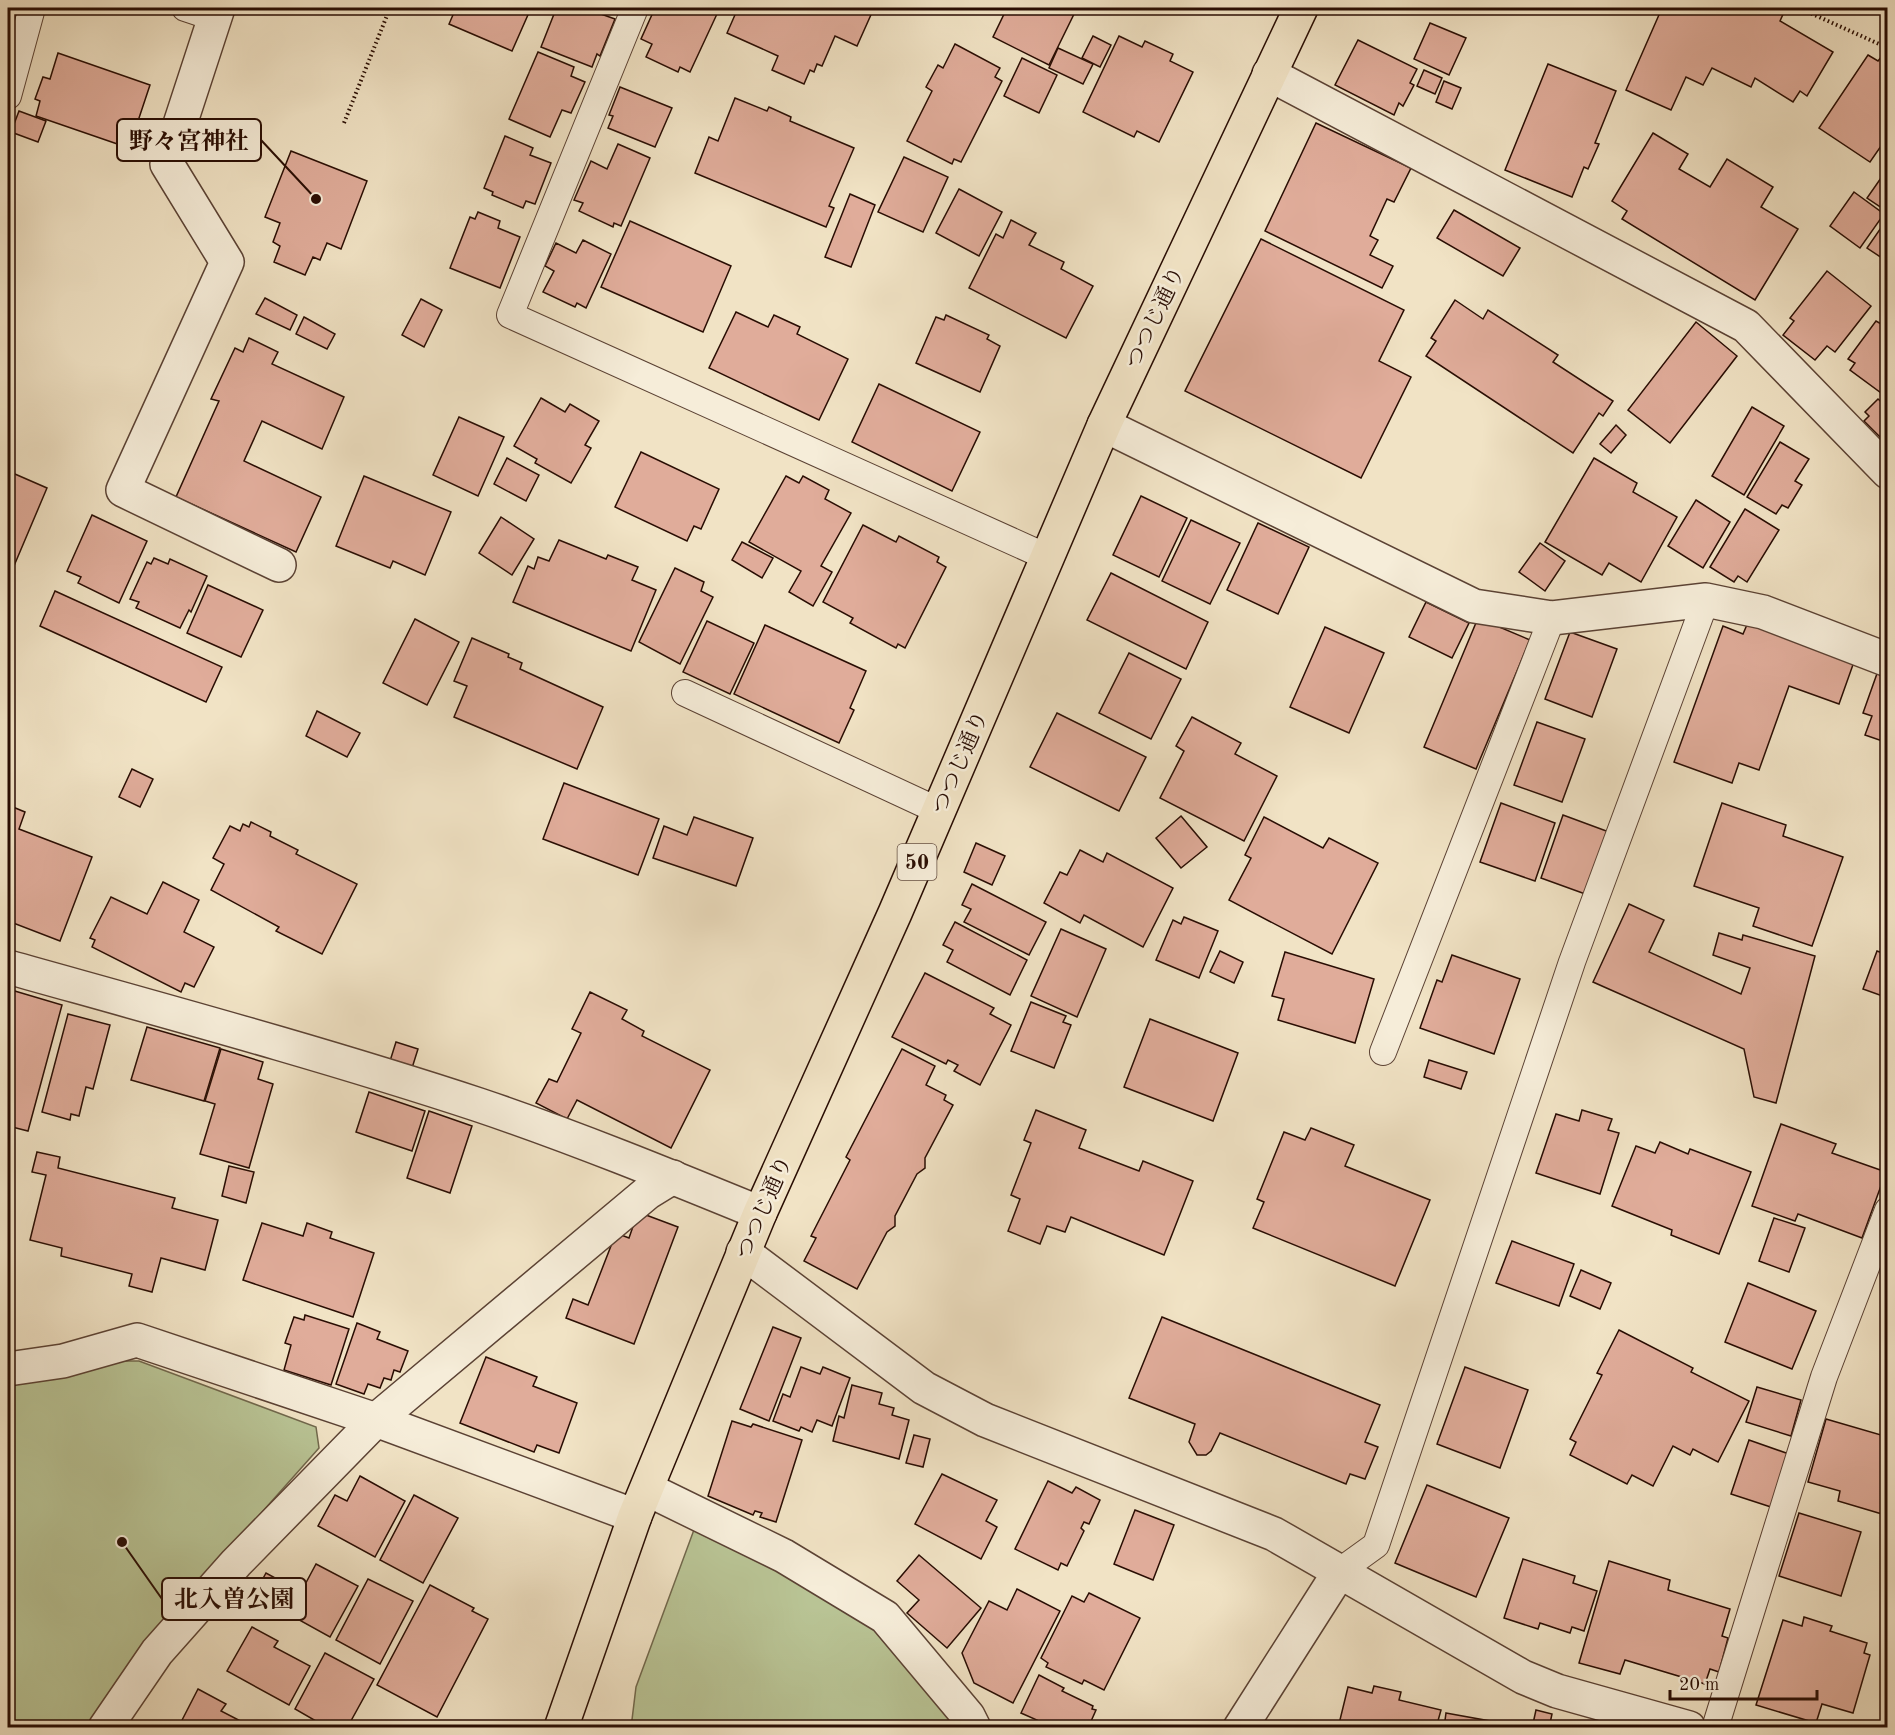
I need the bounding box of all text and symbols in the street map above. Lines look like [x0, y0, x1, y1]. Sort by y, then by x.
callout: 野々宮神社 [117, 119, 261, 161]
text: 野々宮神社 [129, 128, 249, 155]
street label: つつじ通り [1121, 262, 1189, 372]
street label: つつじ通り [927, 707, 992, 818]
road number: 50 [898, 844, 936, 880]
street label: つつじ通り [731, 1152, 796, 1263]
callout: 北入曽公園 [162, 1578, 306, 1620]
text: 北入曽公園 [174, 1586, 294, 1613]
scale bar [1670, 1663, 1817, 1701]
text: 20 m [1679, 1676, 1719, 1694]

